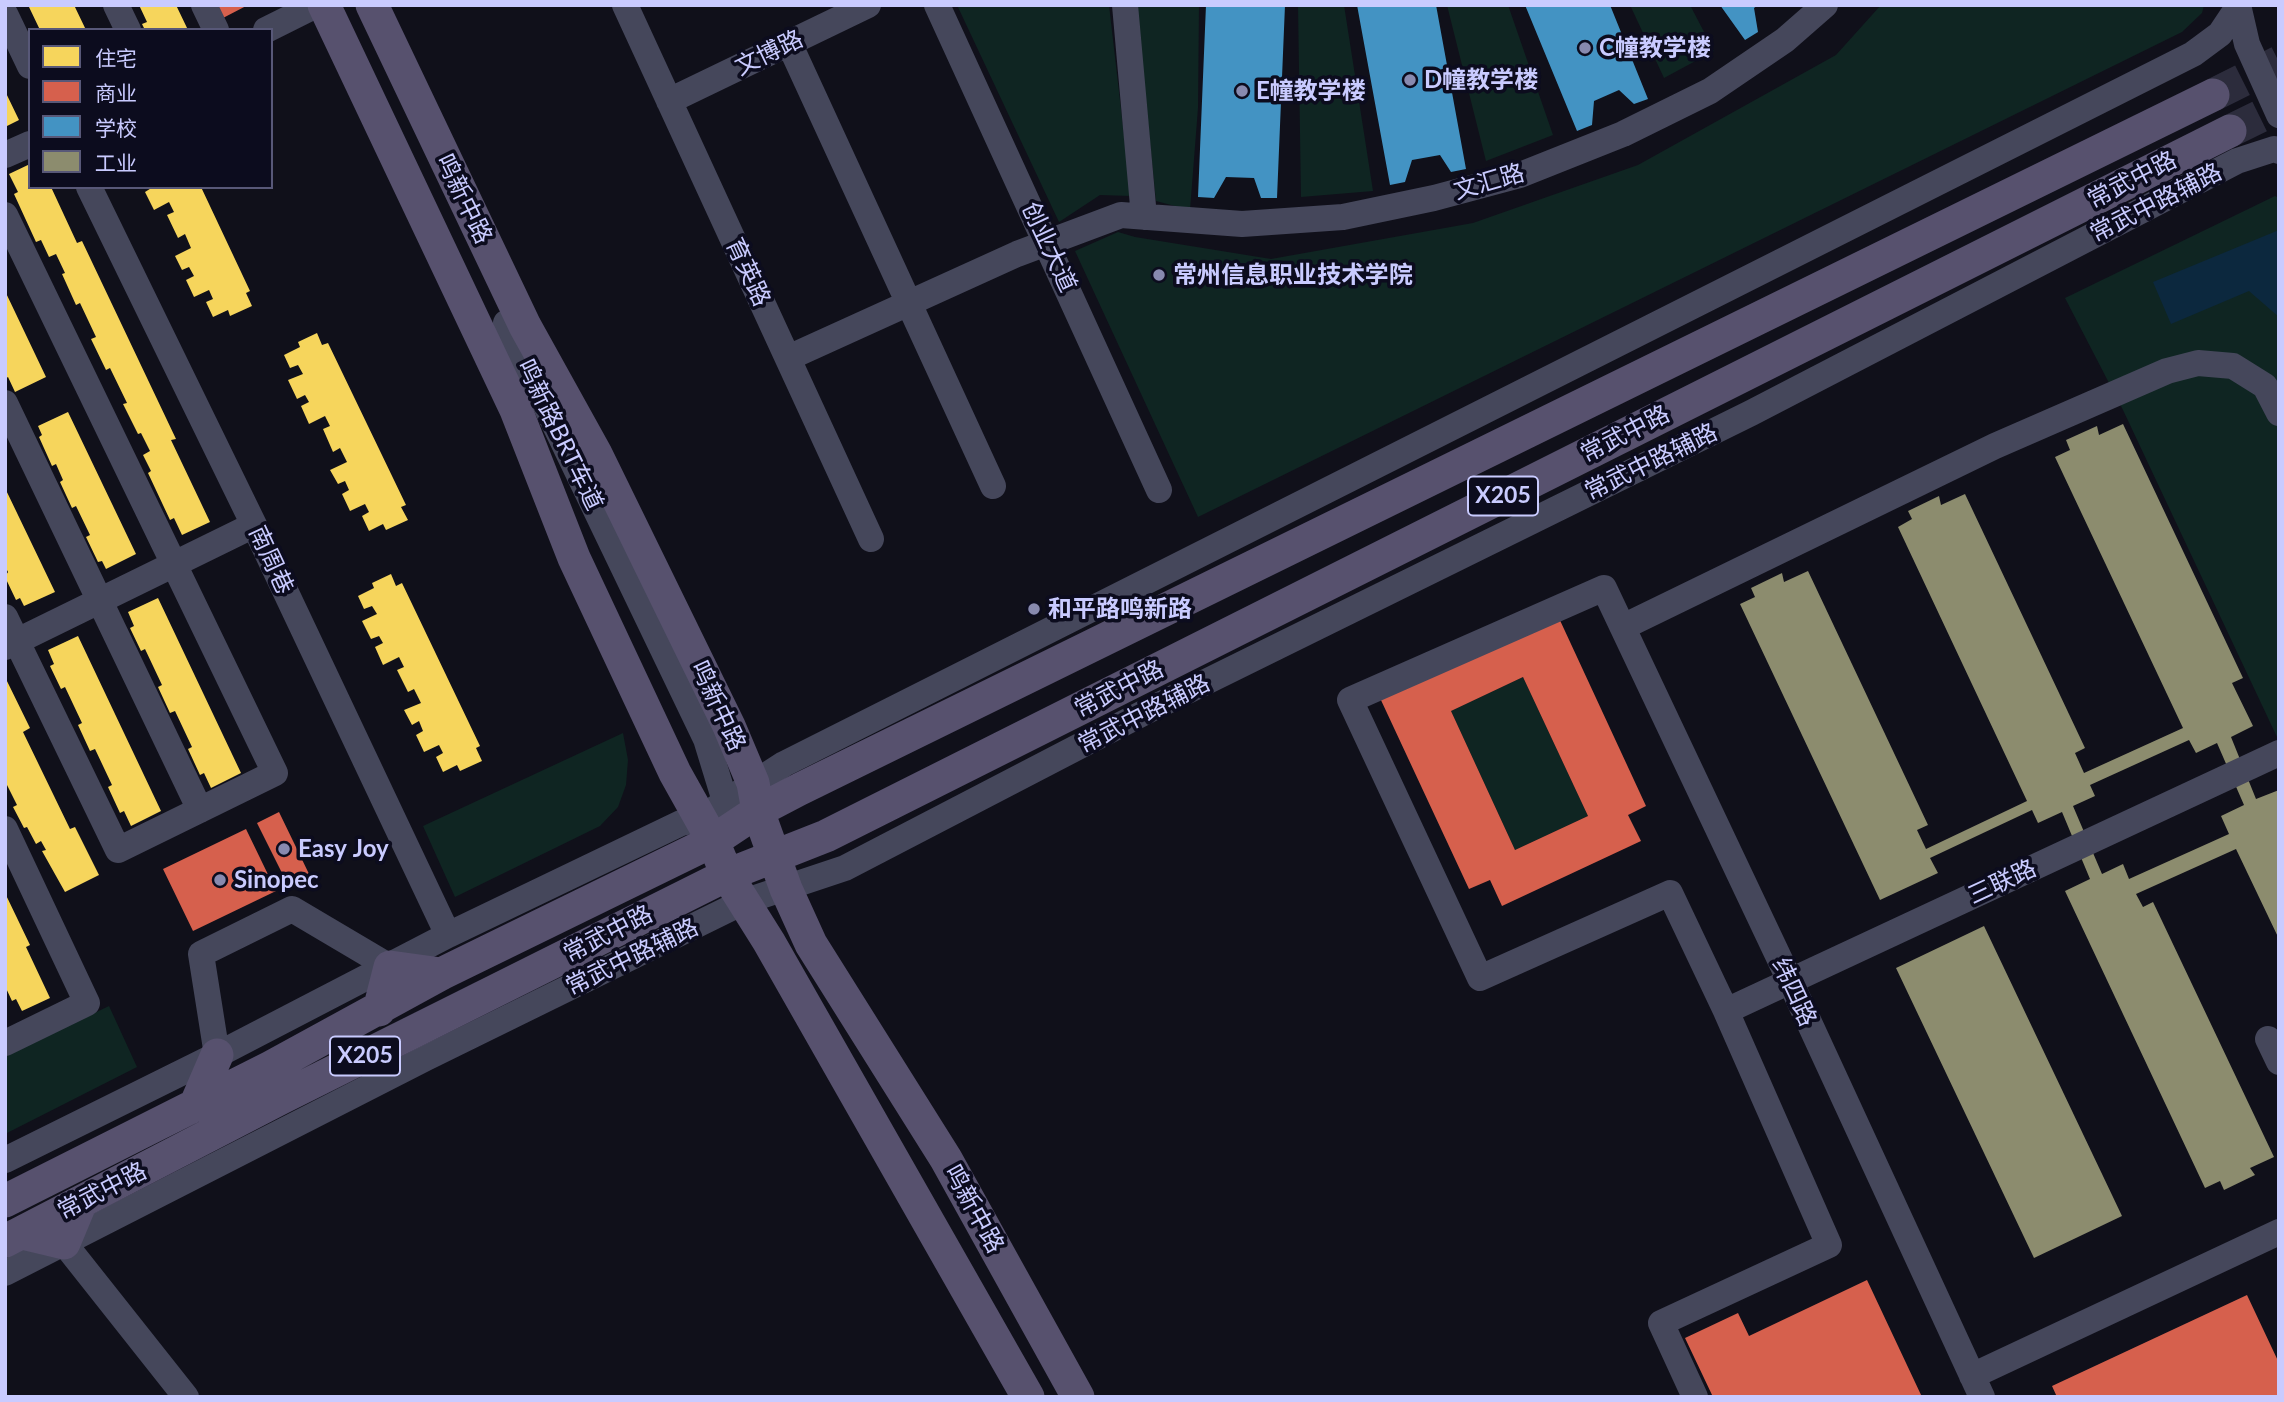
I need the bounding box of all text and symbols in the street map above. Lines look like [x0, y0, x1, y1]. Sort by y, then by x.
street label: 文博路 [730, 24, 808, 82]
legend [28, 28, 273, 189]
place label: C幢教学楼 [1599, 34, 1711, 62]
marker: C幢教学楼 [1577, 40, 1593, 56]
text: 住宅 [95, 45, 137, 70]
place label: D幢教学楼 [1424, 66, 1538, 94]
marker: D幢教学楼 [1402, 72, 1418, 88]
place label: E幢教学楼 [1256, 77, 1366, 105]
text: 商业 [95, 80, 137, 105]
marker: E幢教学楼 [1234, 83, 1250, 99]
text: 学校 [95, 115, 137, 140]
street label: 常武中路 [2083, 145, 2181, 215]
text: 工业 [95, 150, 137, 175]
street label: 鸣新中路 [430, 150, 498, 248]
street label: 常武中路辅路 [2085, 157, 2227, 249]
street label: 文汇路 [1450, 158, 1528, 206]
street label: 创业大道 [1016, 197, 1082, 297]
street label: 育英路 [720, 233, 776, 311]
place label: 常州信息职业技术学院 [1173, 261, 1413, 289]
marker: 常州信息职业技术学院 [1151, 267, 1167, 283]
street label: 鸣新路BRT车道 [511, 355, 609, 515]
street label: 常武中路 [1576, 399, 1674, 469]
street label: 常武中路辅路 [1580, 417, 1722, 507]
road number: X205 [1468, 476, 1538, 516]
street label: 南周巷 [243, 521, 299, 599]
place label: 和平路鸣新路 [1048, 595, 1192, 623]
marker: 和平路鸣新路 [1026, 601, 1042, 617]
street label: 常武中路 [1070, 654, 1168, 724]
street label: 鸣新中路 [685, 656, 751, 756]
street label: 常武中路辅路 [1073, 668, 1215, 760]
place label: Easy Joy [298, 835, 389, 863]
marker: Easy Joy [276, 841, 292, 857]
street label: 三联路 [1963, 854, 2041, 910]
place label: Sinopec [234, 866, 319, 894]
marker: Sinopec [212, 872, 228, 888]
street label: 常武中路 [559, 899, 657, 969]
street label: 常武中路辅路 [561, 912, 703, 1002]
street label: 纬四路 [1766, 953, 1822, 1031]
road number: X205 [330, 1036, 400, 1076]
street label: 常武中路 [53, 1156, 151, 1226]
street label: 鸣新中路 [938, 1160, 1010, 1258]

